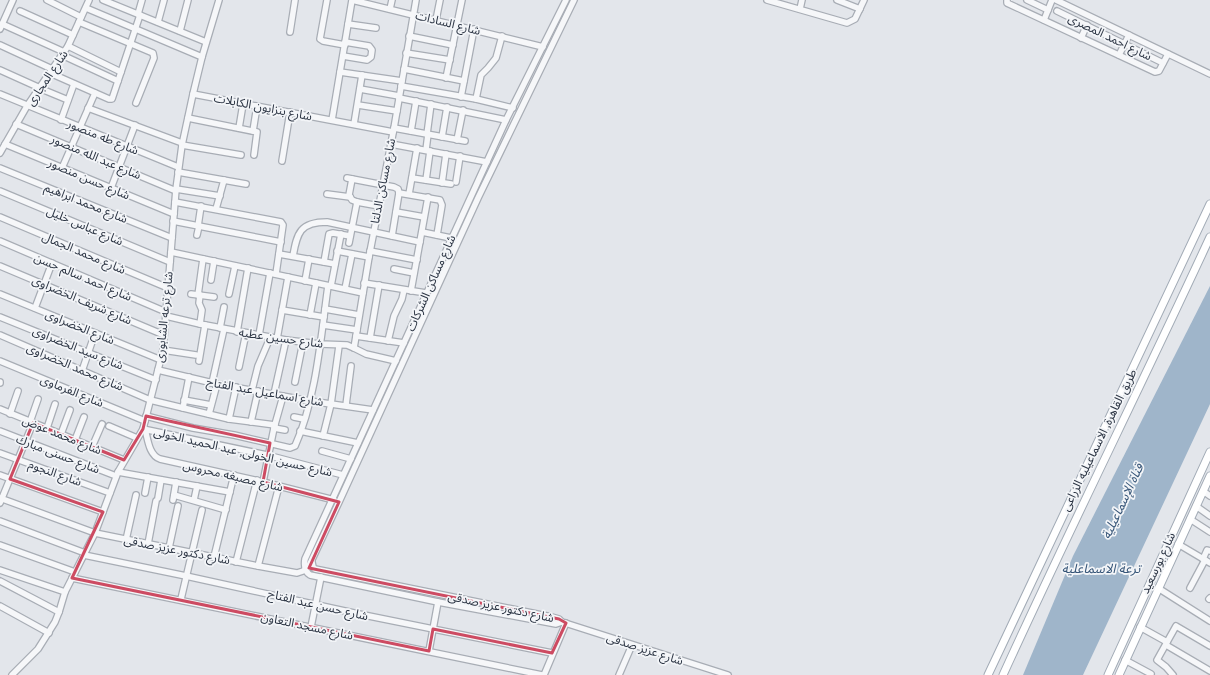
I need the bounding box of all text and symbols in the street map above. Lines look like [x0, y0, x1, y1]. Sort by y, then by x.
street label: شارع السادات [413, 8, 482, 40]
street label: شارع احمد المصرى [1065, 11, 1154, 65]
street label: شارع المجارى [23, 48, 72, 110]
street label: شارع بنزايون الكابلات [212, 91, 313, 125]
street label: شارع طه منصور [64, 116, 141, 159]
street label: شارع عبد الله منصور [47, 131, 143, 184]
street label: شارع مساكن الدلتا [368, 137, 400, 225]
street label: شارع حسن منصور [44, 155, 132, 204]
street label: شارع محمد ابراهيم [42, 180, 130, 228]
street label: شارع عباس خليل [44, 204, 125, 250]
street label: شارع محمد الجمال [39, 229, 128, 279]
street label: شارع مساكن الشركات [403, 233, 460, 334]
street label: شارع احمد سالم حسن [31, 250, 134, 306]
street label: شارع ترعه الشابورى [152, 271, 178, 364]
street label: شارع شريف الخضراوى [29, 273, 134, 329]
street label: شارع الخضراوى [43, 307, 117, 349]
street label: شارع سيد الخضراوى [30, 323, 125, 374]
street label: شارع حسين عطيه [238, 325, 324, 353]
street label: شارع محمد الخضراوى [24, 340, 125, 396]
street label: طريق القاهرة, الاسماعيليه الزراعى [1058, 367, 1140, 514]
street label: شارع الفرماوى [38, 372, 106, 412]
street label: شارع اسماعيل عبد الفتاح [205, 375, 325, 411]
street label: شارع محمد عوض [20, 413, 104, 459]
street label: شارع حسين الخولى, عبد الحميد الخولى [152, 425, 334, 481]
street label: شارع حسنى مبارك [13, 432, 102, 478]
street label: شارع النجوم [26, 457, 84, 491]
street label: شارع مصبغه محروس [181, 458, 284, 496]
water label: قناة الإسماعيلية [1098, 460, 1148, 542]
street label: شارع بورسعيد [1138, 530, 1180, 597]
street label: شارع دكتور عزيز صدقى [122, 533, 231, 569]
water label: ترعة الاسماعلية [1062, 561, 1143, 577]
street label: شارع حسن عبد الفتاح [266, 587, 370, 625]
street label: شارع دكتور عزيز صدقى [446, 589, 555, 627]
street label: شارع مسجد التعاون [259, 609, 354, 645]
street label: شارع عزيز صدقى [604, 630, 685, 670]

